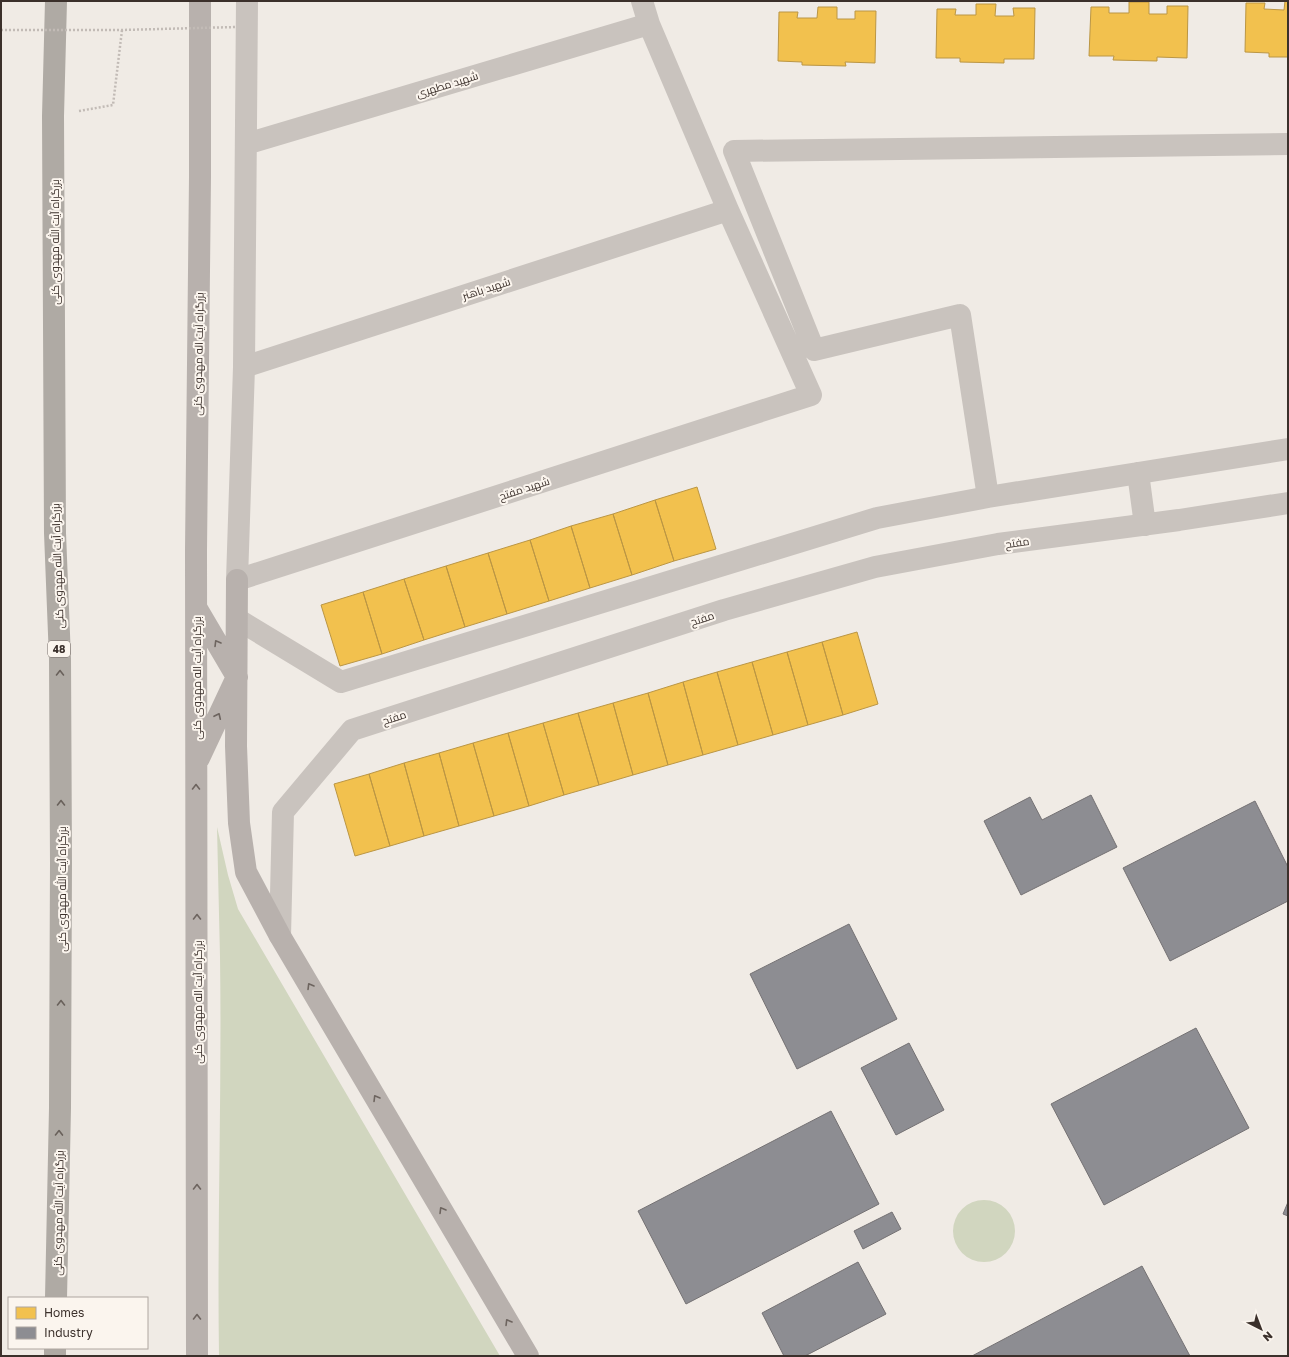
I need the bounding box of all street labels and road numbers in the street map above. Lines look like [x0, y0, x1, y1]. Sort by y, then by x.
street label: شهید مطهری [415, 68, 480, 101]
street label: بزرگراه آیت الله مهدوی کنی [47, 179, 62, 305]
street label: شهید باهنر [459, 274, 512, 303]
street label: بزرگراه آیت اله مهدوی کنی [190, 292, 207, 416]
street label: شهید مفتح [497, 474, 552, 504]
street label: بزرگراه آیت الله مهدوی کنی [47, 503, 67, 629]
street label: مفتح [1004, 534, 1030, 552]
street label: مفتح [688, 608, 716, 630]
street label: بزرگراه آیت اله مهدوی کنی [190, 616, 204, 740]
road number: 48 [48, 641, 70, 657]
street label: مفتح [380, 707, 408, 729]
street label: بزرگراه آیت الله مهدوی کنی [54, 826, 69, 952]
street label: بزرگراه آیت اله مهدوی کنی [191, 940, 205, 1064]
street label: بزرگراه آیت الله مهدوی کنی [49, 1150, 67, 1276]

